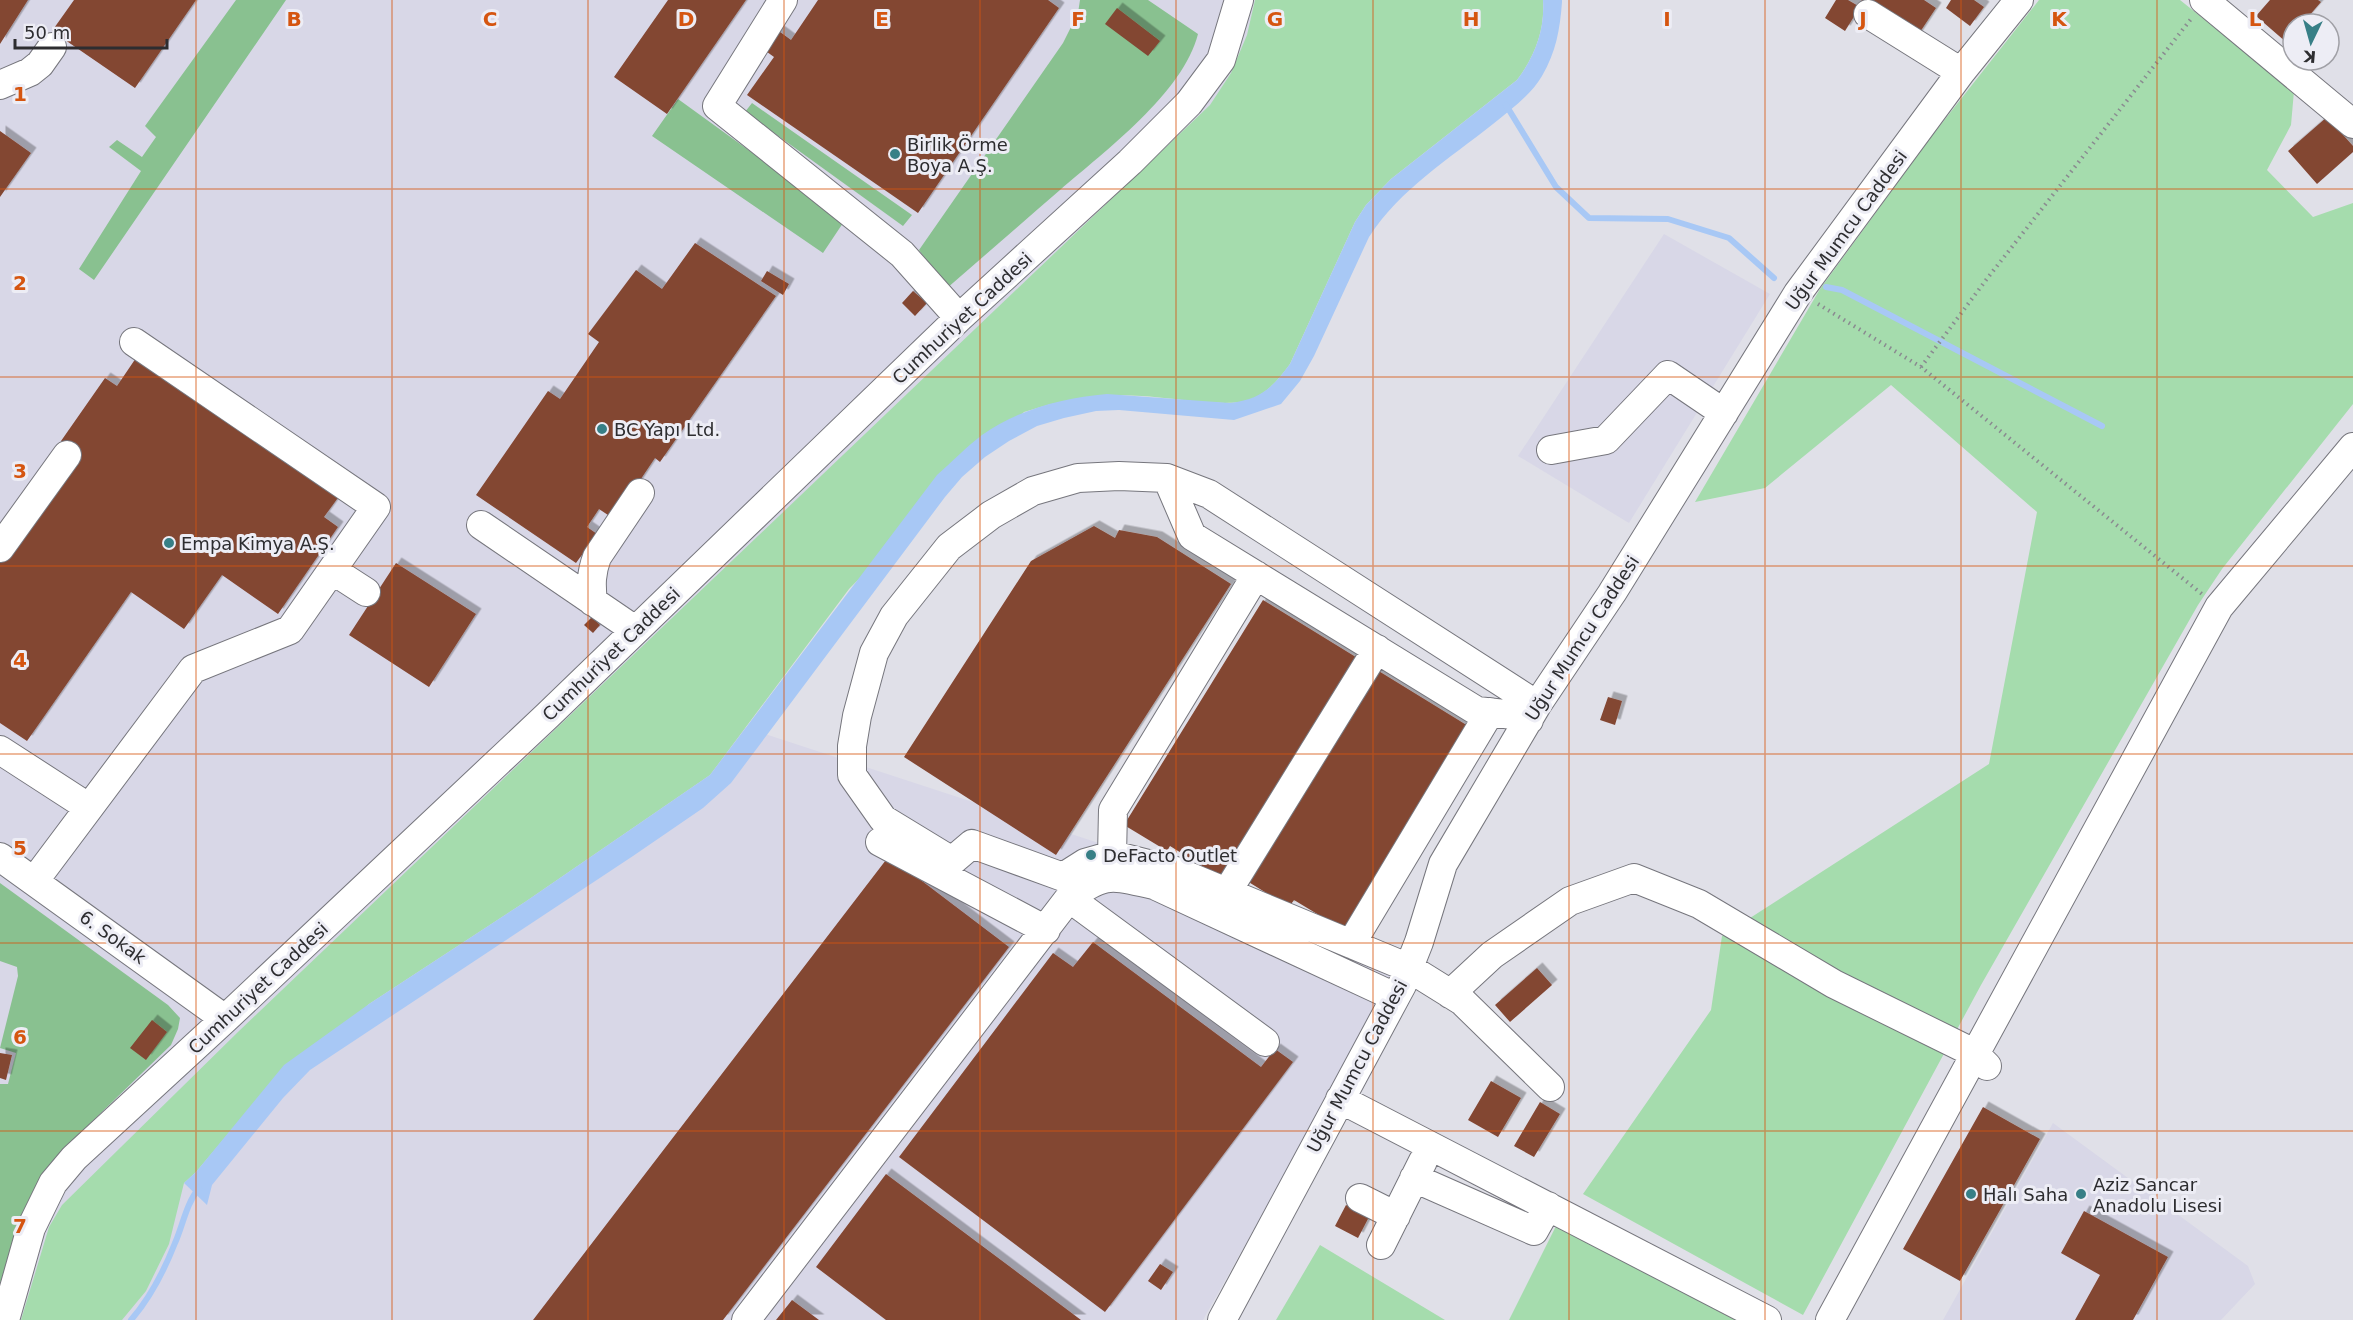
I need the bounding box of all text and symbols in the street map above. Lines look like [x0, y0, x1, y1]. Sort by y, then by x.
text: B [286, 7, 302, 31]
text: C [483, 7, 497, 31]
text: D [678, 7, 694, 31]
text: E [875, 7, 889, 31]
text: F [1071, 7, 1085, 31]
text: G [1267, 7, 1283, 31]
text: H [1463, 7, 1479, 31]
text: I [1663, 7, 1671, 31]
text: J [1857, 7, 1867, 31]
text: K [2051, 7, 2068, 31]
text: L [2249, 7, 2262, 31]
scale bar [15, 12, 166, 50]
north arrow [2281, 12, 2341, 72]
text: 50 m [24, 22, 70, 43]
text: K [2302, 46, 2317, 66]
text: 1 [13, 82, 27, 106]
place label: Birlik Örme Boya A.Ş. [907, 134, 1008, 176]
street label: Uğur Mumcu Caddesi [1781, 146, 1911, 314]
marker: Birlik Örme Boya A.Ş. [888, 147, 902, 161]
street label: Cumhuriyet Caddesi [888, 248, 1036, 388]
text: 2 [13, 271, 27, 295]
place label: BC Yapı Ltd. [614, 419, 720, 440]
marker: BC Yapı Ltd. [595, 422, 609, 436]
text: 3 [13, 459, 27, 483]
place label: Empa Kimya A.Ş. [181, 533, 335, 554]
marker: Empa Kimya A.Ş. [162, 536, 176, 550]
street label: Uğur Mumcu Caddesi [1521, 552, 1643, 724]
street label: Cumhuriyet Caddesi [538, 583, 684, 725]
text: 4 [13, 648, 27, 672]
text: 5 [13, 836, 27, 860]
place label: DeFacto Outlet [1103, 845, 1237, 866]
marker: DeFacto Outlet [1084, 848, 1098, 862]
street label: 6. Sokak [76, 906, 151, 968]
street label: Cumhuriyet Caddesi [184, 918, 332, 1058]
street label: Uğur Mumcu Caddesi [1303, 976, 1411, 1156]
text: 6 [13, 1025, 27, 1049]
place label: Aziz Sancar Anadolu Lisesi [2093, 1174, 2222, 1216]
place label: Halı Saha [1983, 1184, 2068, 1205]
marker: Halı Saha [1964, 1187, 1978, 1201]
marker: Aziz Sancar Anadolu Lisesi [2074, 1187, 2088, 1201]
text: 7 [13, 1214, 27, 1238]

